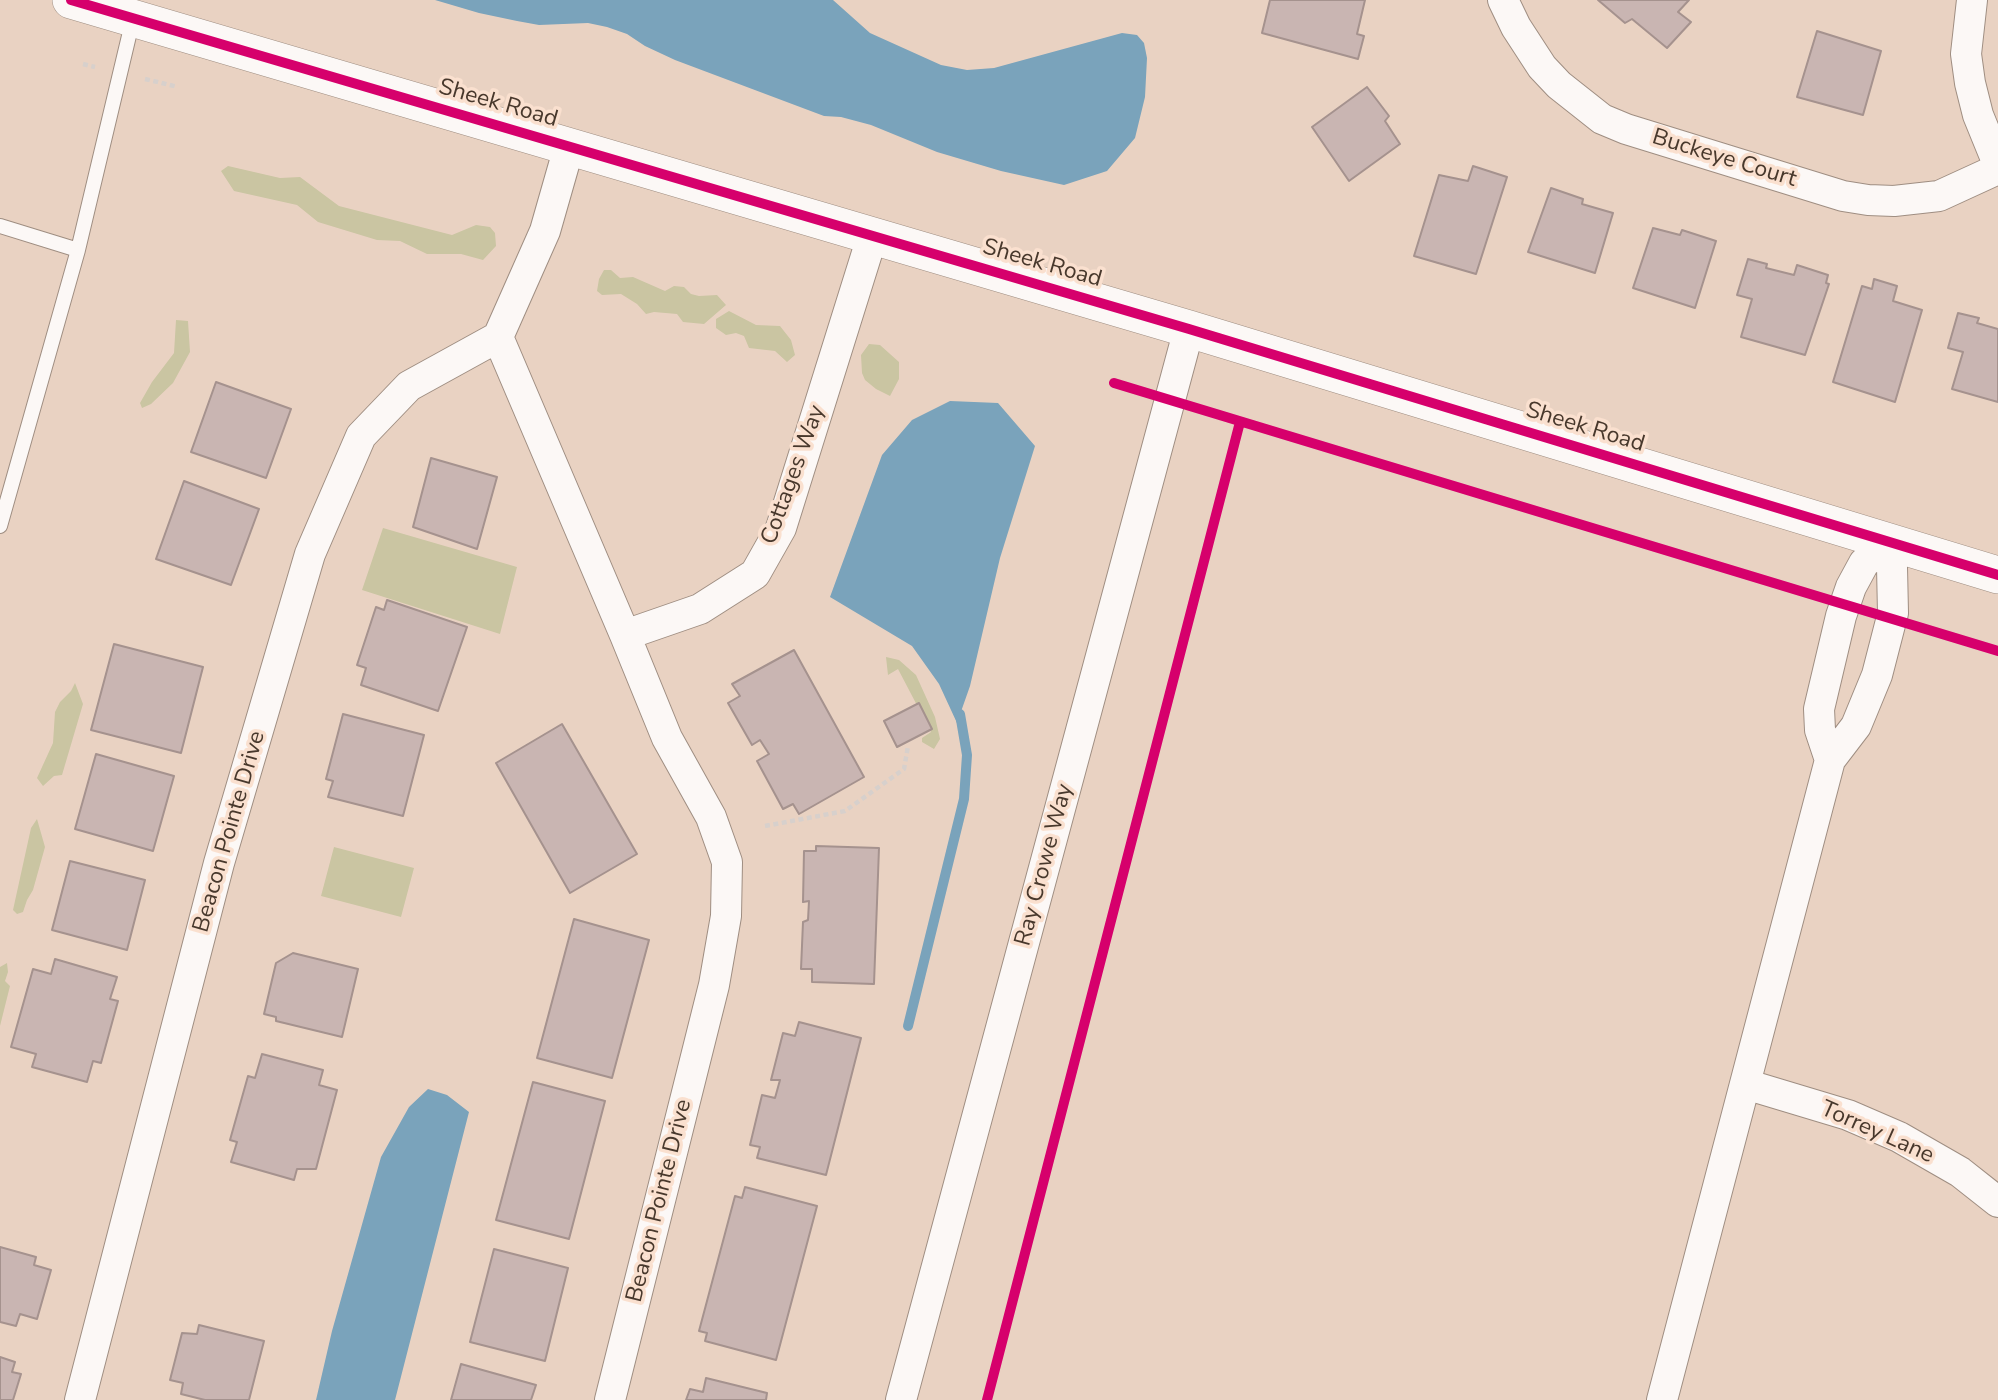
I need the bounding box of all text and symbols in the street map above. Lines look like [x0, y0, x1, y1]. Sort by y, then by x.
street label: Sheek Road [435, 74, 561, 134]
street label: Buckeye Court [1649, 124, 1799, 194]
street label: Sheek Road [979, 234, 1105, 294]
street label: Sheek Road [1522, 397, 1648, 459]
street label: Cottages Way [756, 402, 832, 548]
street label: Beacon Pointe Drive [188, 728, 272, 936]
street label: Ray Crowe Way [1010, 781, 1080, 949]
street label: Torrey Lane [1816, 1096, 1938, 1170]
street label: Beacon Pointe Drive [621, 1097, 699, 1305]

